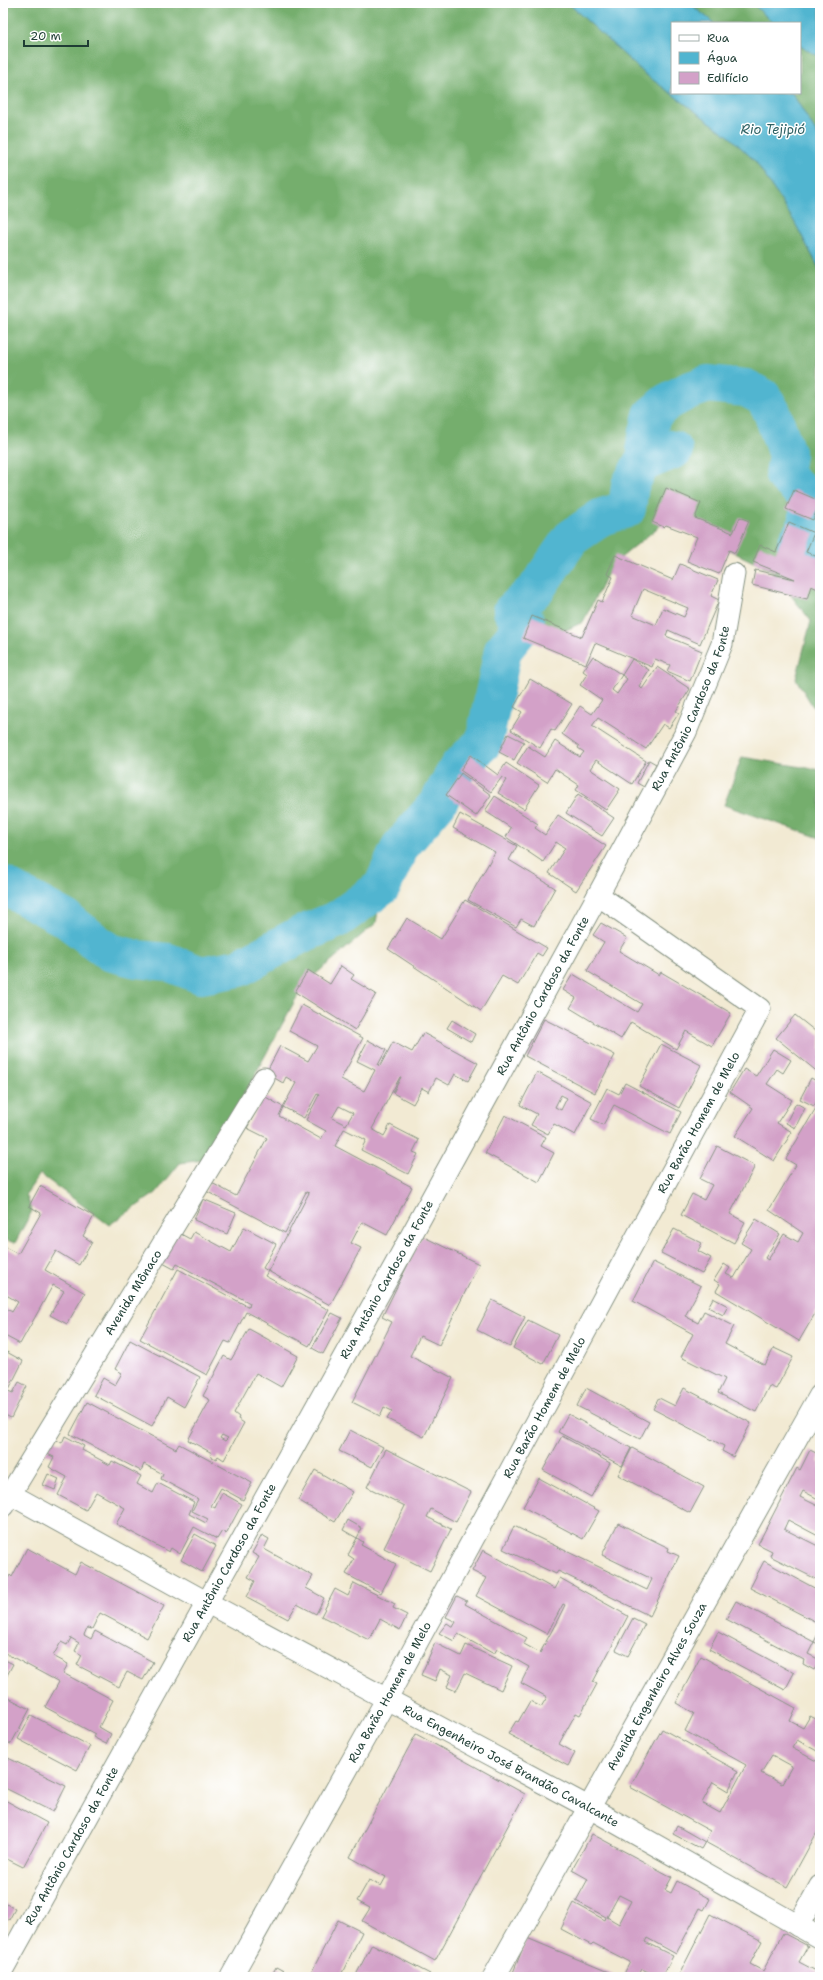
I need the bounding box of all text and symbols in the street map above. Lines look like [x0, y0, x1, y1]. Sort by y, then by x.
scale bar [24, 22, 88, 48]
legend [671, 22, 801, 94]
text: 20 m [30, 28, 61, 44]
text: Rua [707, 30, 730, 46]
text: Água [707, 50, 738, 66]
text: Edifício [707, 70, 748, 86]
water label: Rio Tejipió [741, 121, 805, 138]
street label: Rua Antônio Cardoso da Fonte [648, 624, 733, 794]
street label: Rua Antônio Cardoso da Fonte [493, 913, 593, 1078]
street label: Rua Barão Homem de Melo [654, 1049, 743, 1196]
street label: Rua Antônio Cardoso da Fonte [336, 1197, 437, 1362]
street label: Avenida Mônaco [101, 1247, 165, 1338]
street label: Rua Barão Homem de Melo [499, 1334, 589, 1481]
street label: Rua Antônio Cardoso da Fonte [179, 1480, 280, 1645]
street label: Avenida Engenheiro Alves Souza [603, 1599, 711, 1774]
street label: Rua Barão Homem de Melo [344, 1619, 435, 1766]
street label: Rua Engenheiro José Brandão Cavalcante [400, 1701, 622, 1831]
street label: Rua Antônio Cardoso da Fonte [21, 1763, 122, 1928]

